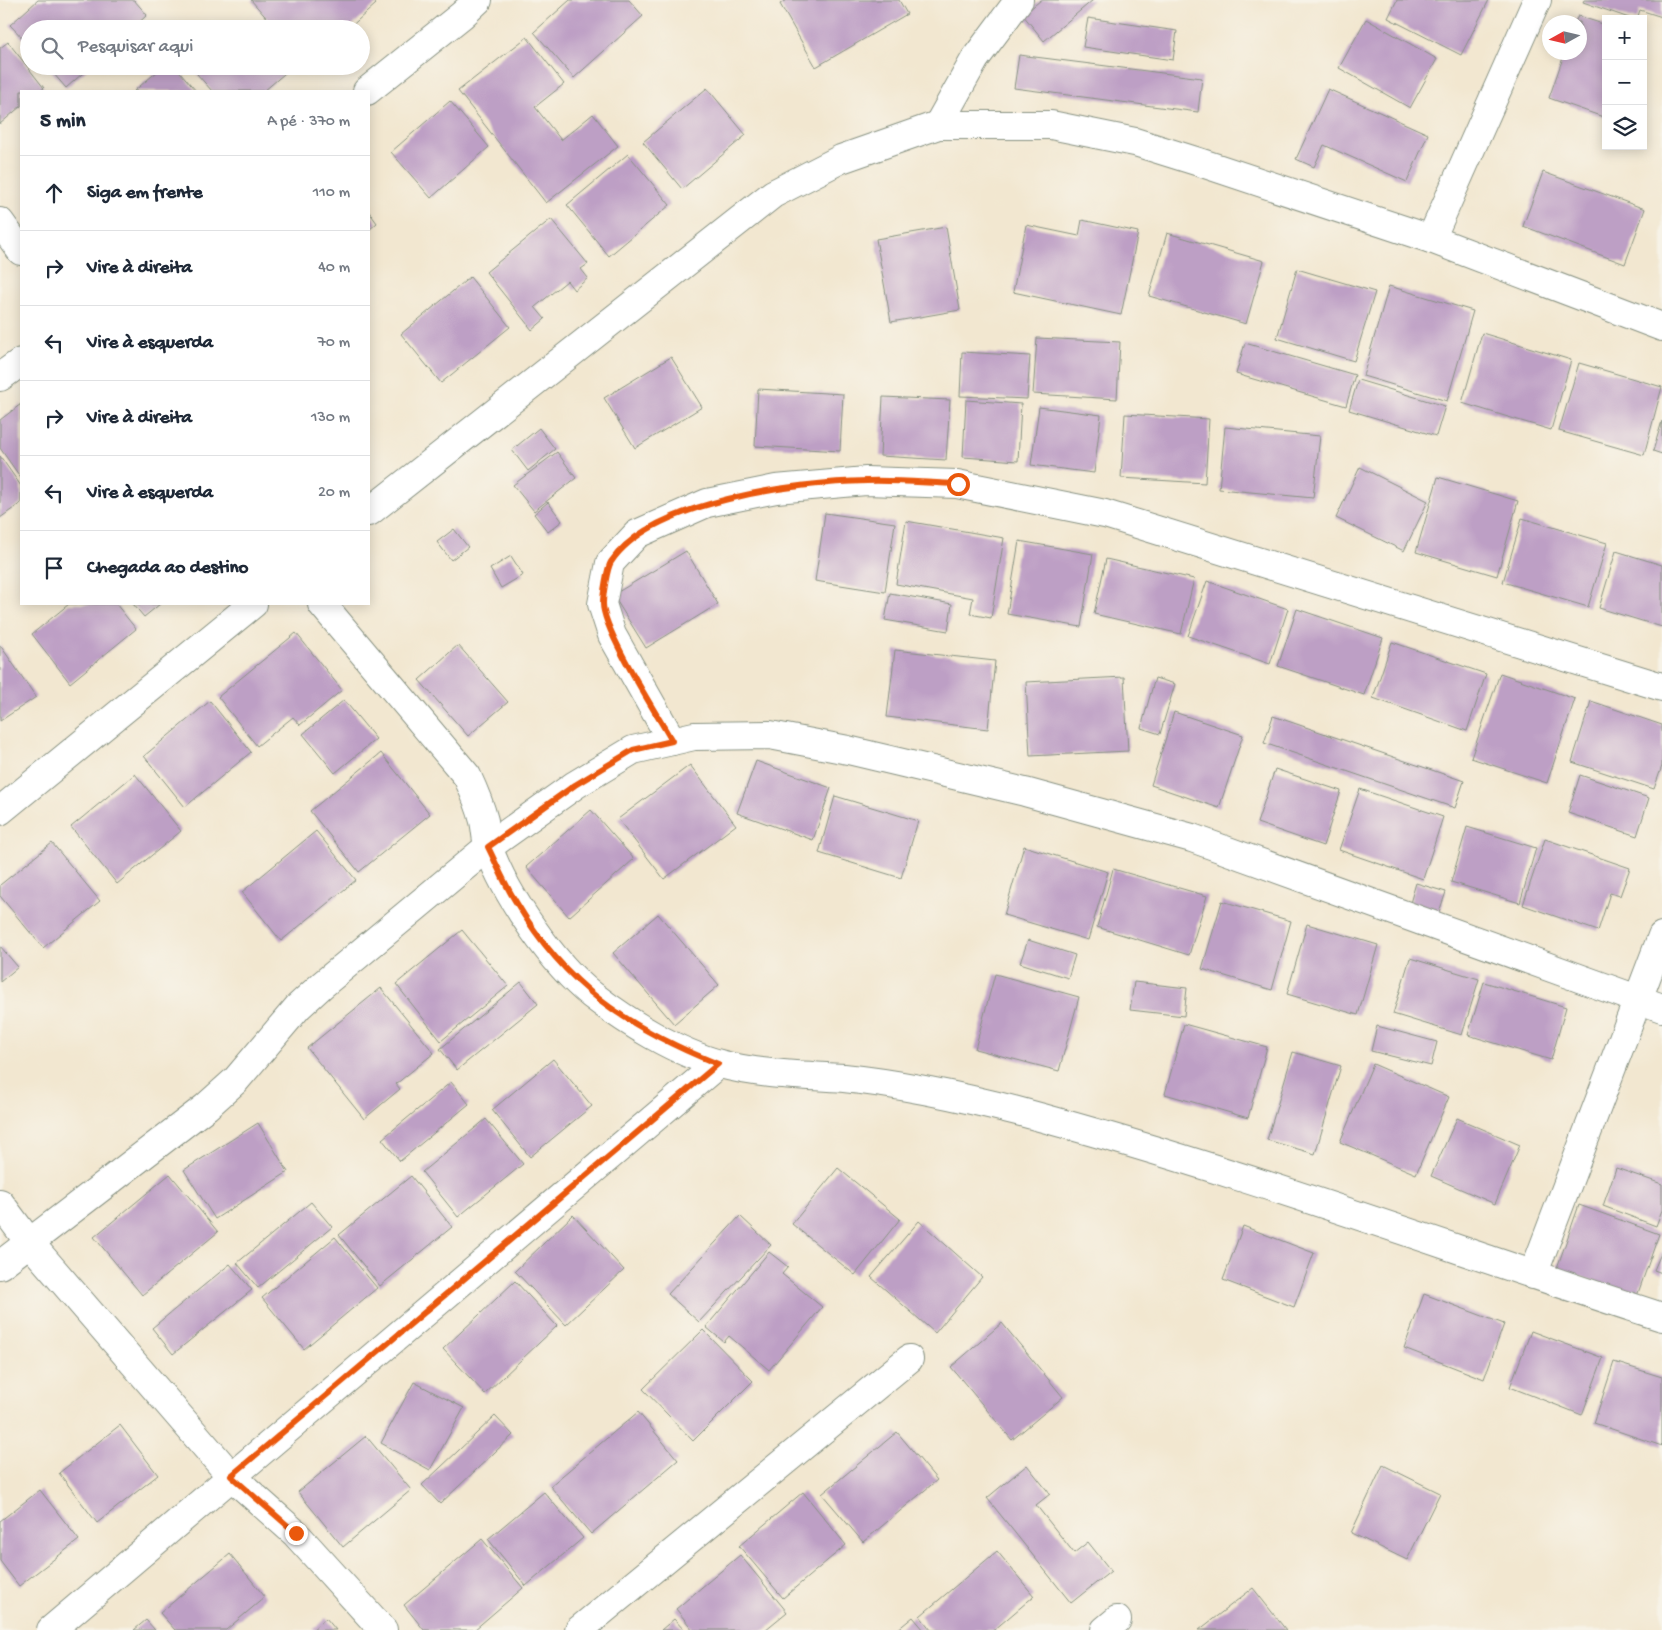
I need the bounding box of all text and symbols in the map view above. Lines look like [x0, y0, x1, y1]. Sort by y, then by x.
north arrow [1542, 15, 1587, 60]
map controls [1602, 15, 1647, 150]
button: + [1602, 15, 1647, 60]
search box [20, 20, 370, 75]
icon: search [38, 34, 66, 62]
text: Pesquisar aqui [78, 36, 193, 59]
button: − [1602, 60, 1647, 105]
button: layers [1602, 105, 1647, 150]
text: 5 min [40, 110, 85, 135]
text: A pé · 370 m [267, 113, 350, 132]
icon: ahead [40, 179, 68, 207]
text: Siga em frente [87, 182, 203, 205]
text: 110 m [313, 184, 350, 203]
icon: right [40, 254, 68, 282]
text: Vire à direita [87, 257, 192, 280]
text: 40 m [318, 259, 350, 278]
icon: left [40, 329, 68, 357]
text: Vire à esquerda [87, 332, 213, 355]
text: 70 m [317, 334, 350, 353]
icon: right [40, 404, 68, 432]
text: Vire à direita [87, 407, 192, 430]
text: 130 m [311, 409, 350, 428]
route start [947, 473, 970, 496]
icon: left [40, 479, 68, 507]
text: Vire à esquerda [87, 482, 213, 505]
text: 20 m [318, 484, 350, 503]
icon: arrive [40, 554, 68, 582]
text: Chegada ao destino [87, 557, 248, 580]
route end [285, 1522, 308, 1545]

